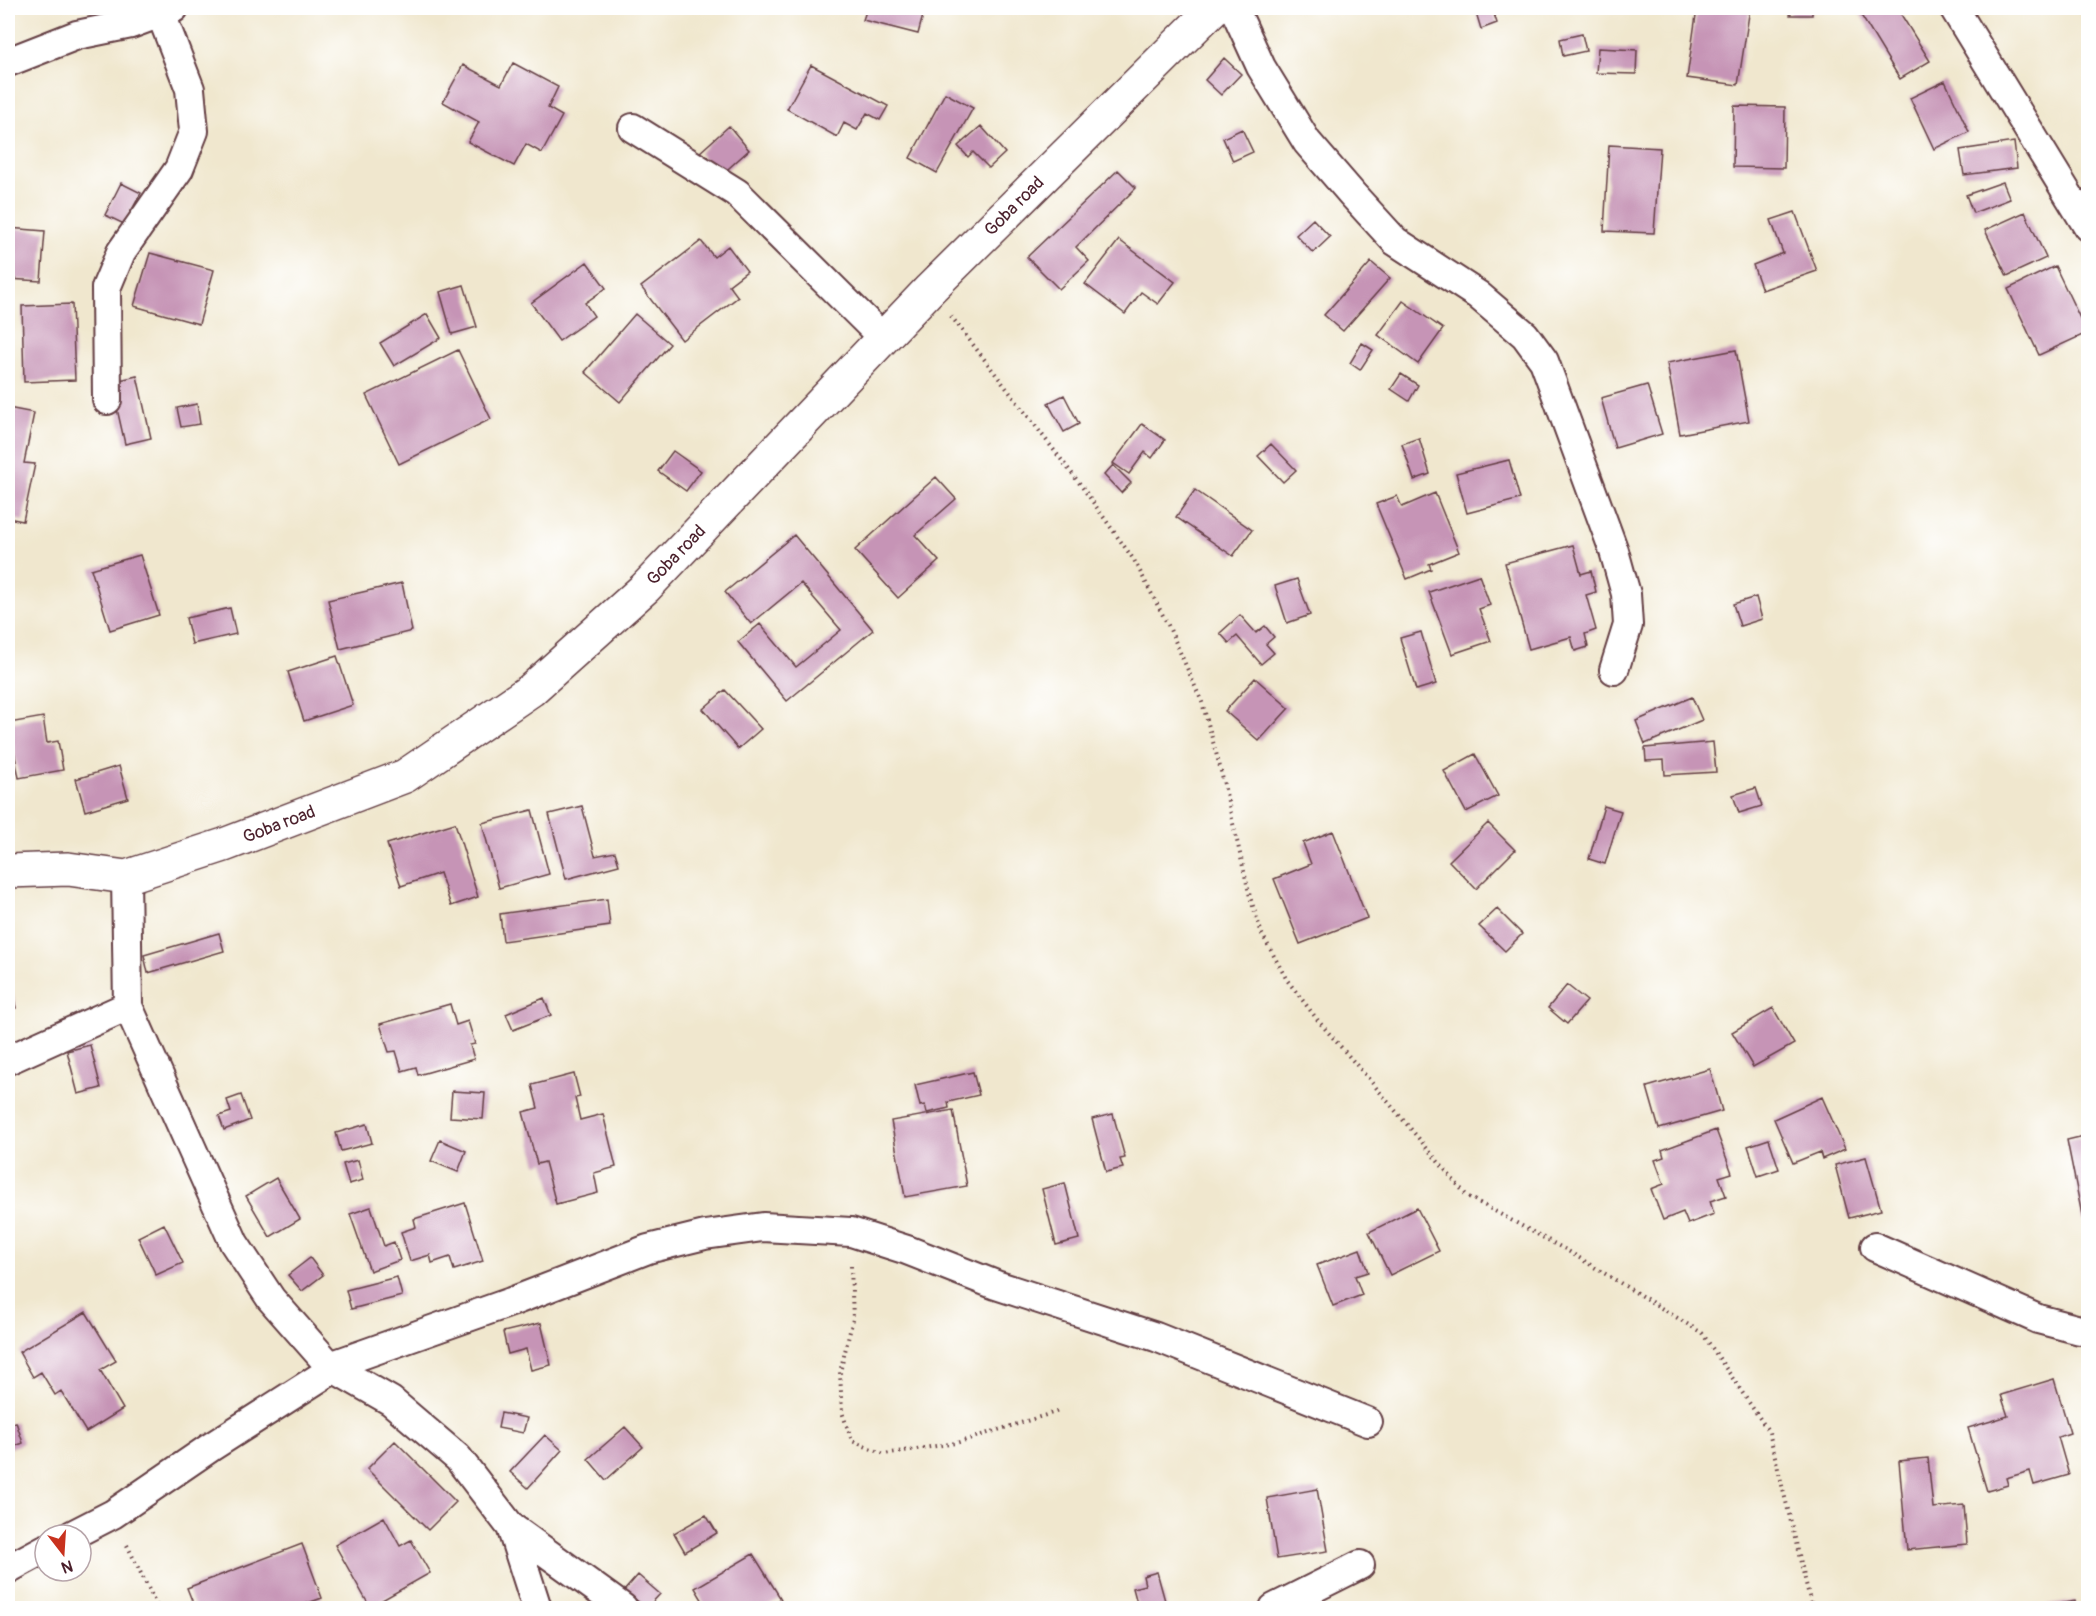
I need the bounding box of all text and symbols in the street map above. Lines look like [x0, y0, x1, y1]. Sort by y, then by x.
street label: Goba road [979, 171, 1049, 241]
street label: Goba road [642, 520, 711, 591]
street label: Goba road [240, 800, 319, 849]
north arrow [33, 1523, 93, 1583]
text: N [59, 1555, 75, 1578]

